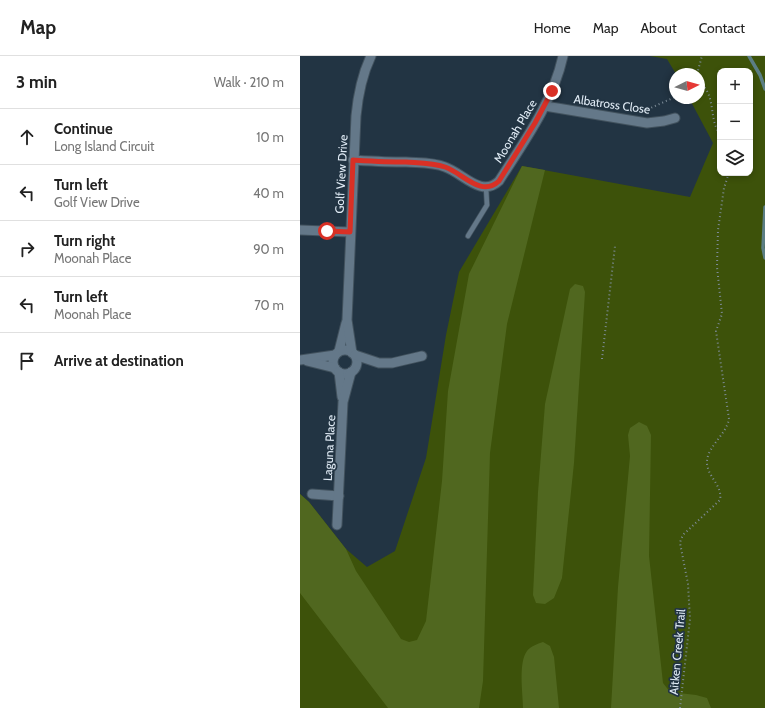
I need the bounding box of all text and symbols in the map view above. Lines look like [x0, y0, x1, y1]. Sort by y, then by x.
text: Map [20, 16, 56, 39]
text: Home [534, 19, 571, 37]
text: Map [593, 19, 618, 37]
text: About [640, 19, 677, 37]
text: Contact [699, 19, 745, 37]
north arrow [669, 68, 705, 104]
map controls [717, 68, 753, 176]
button: + [717, 68, 753, 104]
text: 3 min [16, 72, 57, 92]
text: Walk · 210 m [214, 74, 284, 90]
route end [543, 82, 561, 100]
street label: Albatross Close [573, 91, 651, 117]
street label: Moonah Place [490, 97, 540, 165]
button: − [717, 104, 753, 140]
text: Continue [54, 120, 113, 138]
icon: ahead [16, 126, 38, 148]
text: 10 m [256, 129, 284, 145]
street label: Golf View Drive [331, 134, 351, 214]
text: Long Island Circuit [54, 138, 154, 154]
button: layers [717, 140, 753, 176]
text: Turn left [54, 176, 108, 194]
icon: left [16, 182, 38, 204]
text: 40 m [253, 185, 284, 201]
text: Golf View Drive [54, 194, 140, 210]
route start [318, 222, 336, 240]
text: Turn right [54, 232, 115, 250]
icon: right [16, 238, 38, 260]
text: 90 m [253, 241, 284, 257]
text: Moonah Place [54, 250, 131, 266]
text: Turn left [54, 288, 108, 306]
icon: left [16, 294, 38, 316]
text: 70 m [254, 297, 284, 313]
text: Moonah Place [54, 306, 131, 322]
icon: arrive [16, 350, 38, 372]
text: Arrive at destination [54, 352, 184, 370]
street label: Laguna Place [320, 415, 338, 481]
street label: Aitken Creek Trail [666, 608, 688, 696]

